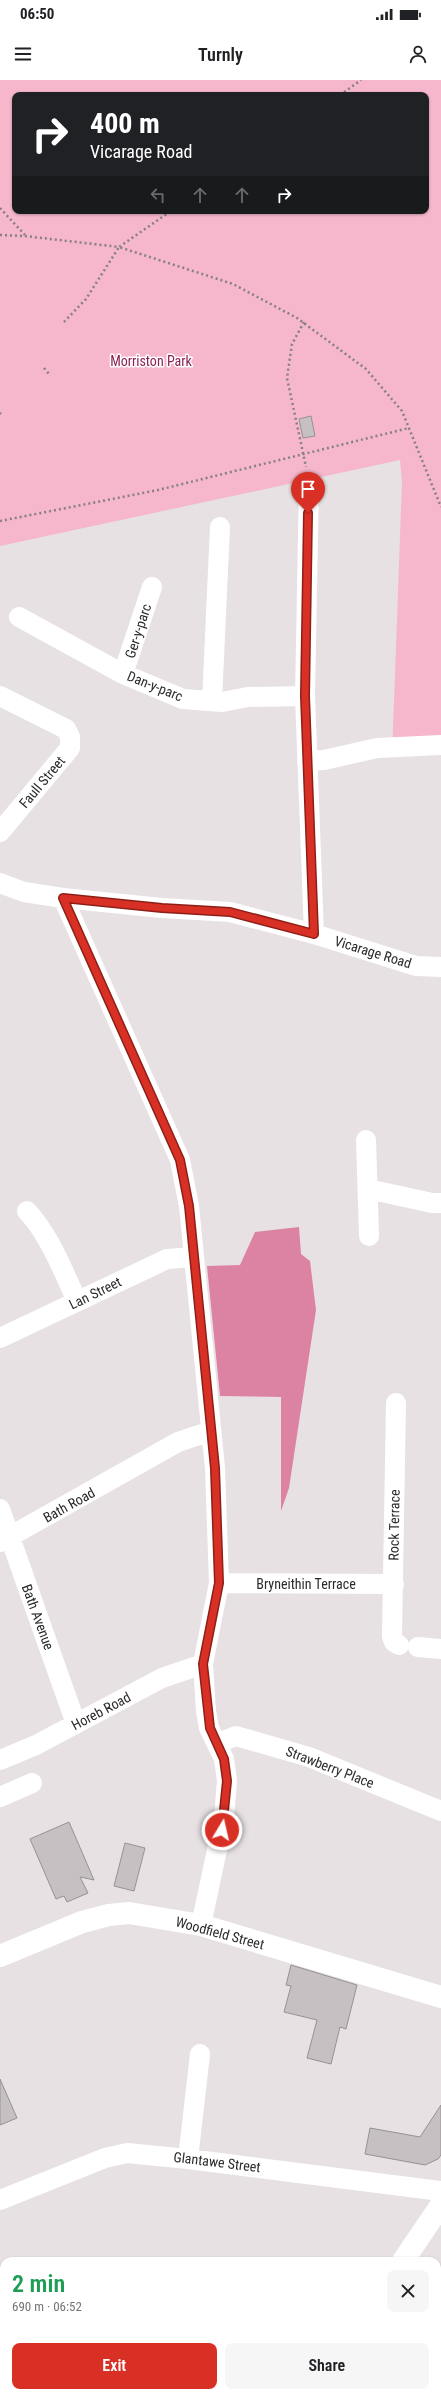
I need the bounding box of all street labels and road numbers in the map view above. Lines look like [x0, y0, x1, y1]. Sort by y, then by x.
street label: Ger-y-parc [122, 602, 154, 660]
street label: Dan-y-parc [125, 668, 185, 704]
street label: Faull Street [16, 753, 68, 811]
street label: Vicarage Road [333, 933, 413, 971]
street label: Lan Street [66, 1273, 124, 1313]
street label: Bath Road [40, 1484, 98, 1526]
street label: Rock Terrace [385, 1489, 403, 1561]
street label: Bryneithin Terrace [256, 1576, 356, 1592]
street label: Bath Avenue [19, 1582, 57, 1652]
street label: Horeb Road [69, 1689, 133, 1733]
street label: Strawberry Place [284, 1743, 377, 1791]
street label: Woodfield Street [174, 1913, 266, 1953]
street label: Glantawe Street [173, 2149, 261, 2175]

